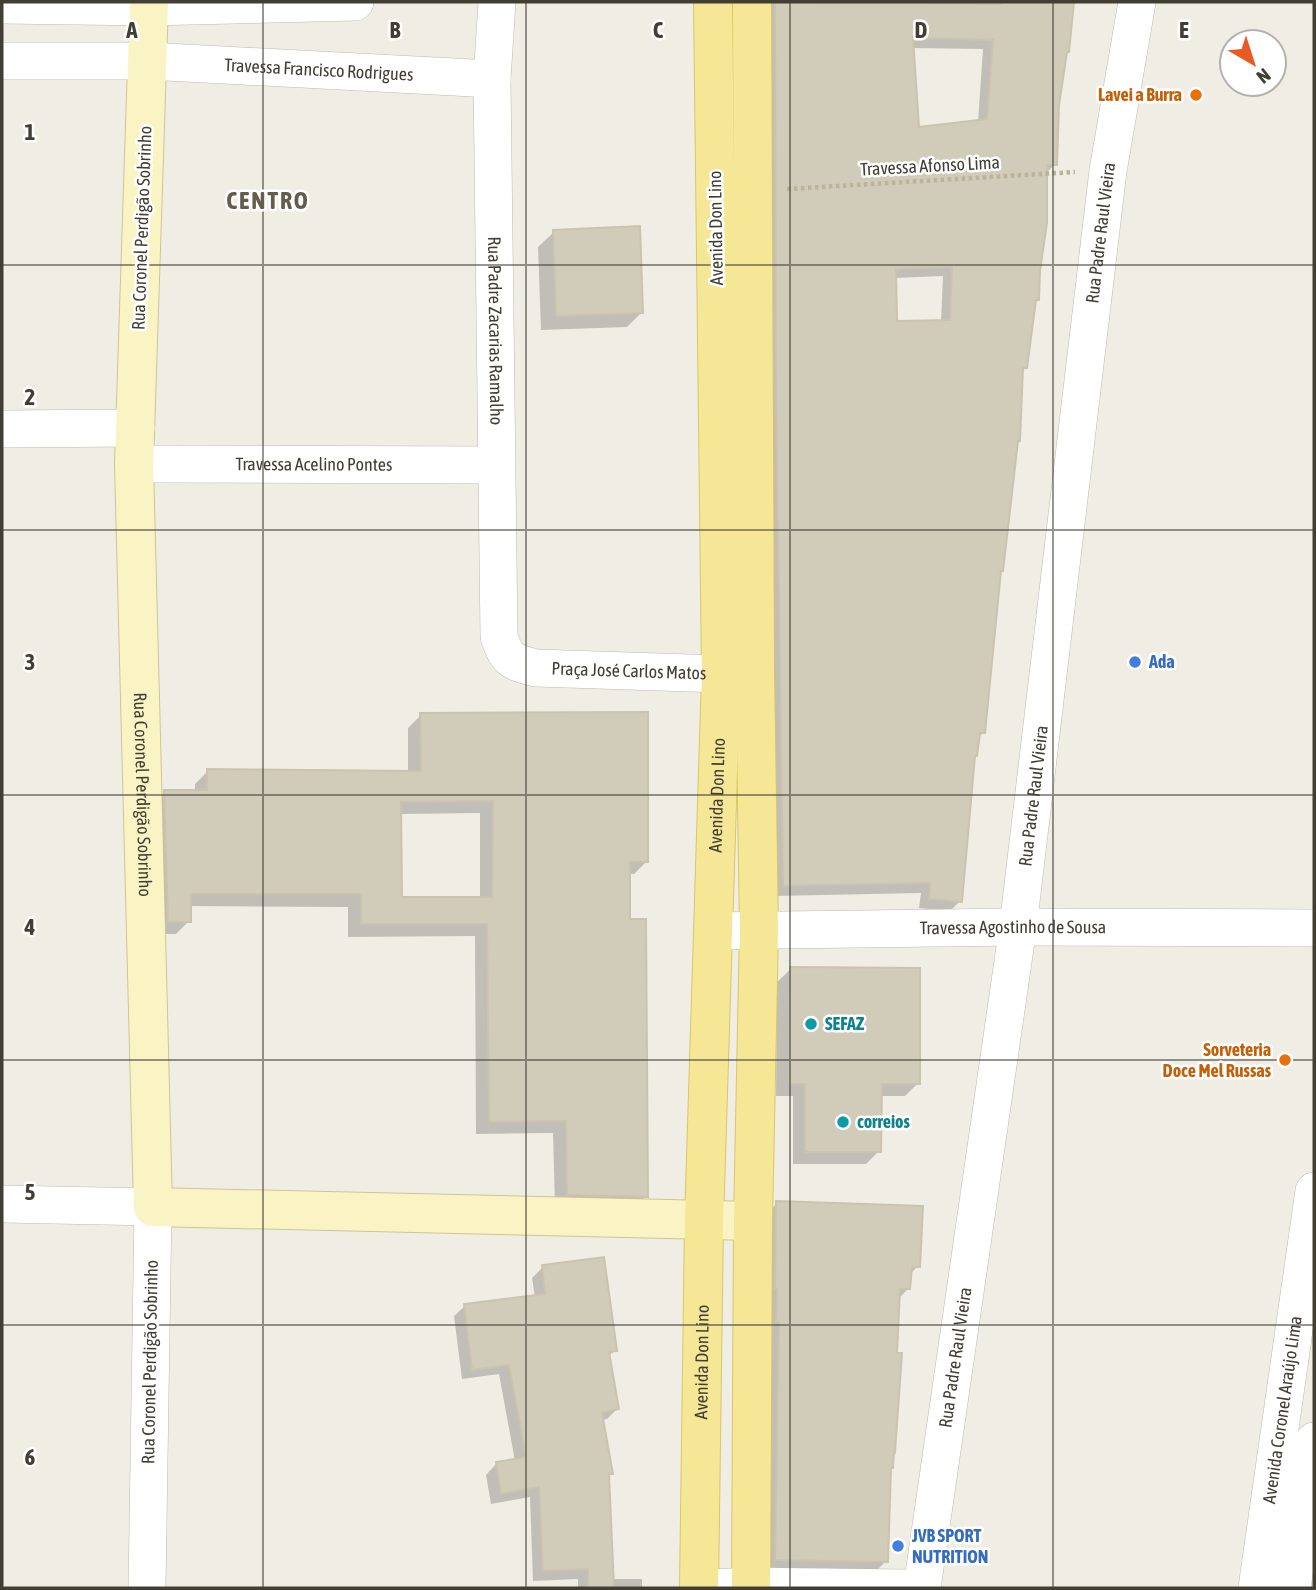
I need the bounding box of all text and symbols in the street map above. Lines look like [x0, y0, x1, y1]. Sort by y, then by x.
text: A [125, 17, 138, 43]
text: B [390, 17, 401, 43]
text: C [653, 17, 664, 43]
text: D [915, 17, 928, 43]
text: E [1179, 17, 1189, 43]
north arrow [1218, 28, 1288, 98]
street label: Travessa Francisco Rodrigues [224, 54, 414, 85]
text: N [1252, 64, 1275, 88]
place label: Lavei a Burra [1098, 84, 1182, 105]
marker: Lavei a Burra [1188, 87, 1204, 103]
text: 1 [25, 119, 36, 145]
street label: Rua Coronel Perdigão Sobrinho [127, 125, 156, 330]
street label: Travessa Afonso Lima [860, 151, 1000, 180]
street label: Rua Padre Raul Vieira [1081, 161, 1119, 304]
street label: Avenida Don Lino [704, 171, 727, 285]
district label: CENTRO [226, 187, 310, 214]
street label: Rua Padre Zacarias Ramalho [484, 236, 507, 425]
text: 2 [25, 384, 35, 410]
street label: Travessa Acelino Pontes [236, 453, 392, 475]
text: 3 [25, 649, 35, 675]
place label: Ada [1148, 651, 1175, 672]
marker: Ada [1127, 654, 1143, 670]
street label: Praça José Carlos Matos [551, 658, 707, 684]
street label: Rua Coronel Perdigão Sobrinho [130, 692, 156, 897]
street label: Rua Padre Raul Vieira [1014, 724, 1052, 867]
street label: Avenida Don Lino [704, 738, 729, 853]
text: 4 [24, 914, 36, 940]
street label: Travessa Agostinho de Sousa [920, 916, 1106, 938]
place label: SEFAZ [825, 1013, 865, 1034]
marker: SEFAZ [803, 1016, 819, 1032]
place label: Sorveteria Doce Mel Russas [1163, 1039, 1272, 1081]
marker: Sorveteria Doce Mel Russas [1277, 1052, 1293, 1068]
place label: correios [857, 1111, 911, 1132]
marker: correios [835, 1114, 851, 1130]
text: 5 [25, 1179, 36, 1205]
street label: Rua Coronel Perdigão Sobrinho [137, 1260, 162, 1464]
street label: Rua Padre Raul Vieira [934, 1286, 976, 1429]
street label: Avenida Don Lino [690, 1305, 713, 1419]
street label: Avenida Coronel Araújo Lima [1258, 1314, 1306, 1505]
text: 6 [25, 1444, 36, 1470]
place label: JVB SPORT NUTRITION [911, 1525, 988, 1567]
marker: JVB SPORT NUTRITION [890, 1538, 906, 1554]

